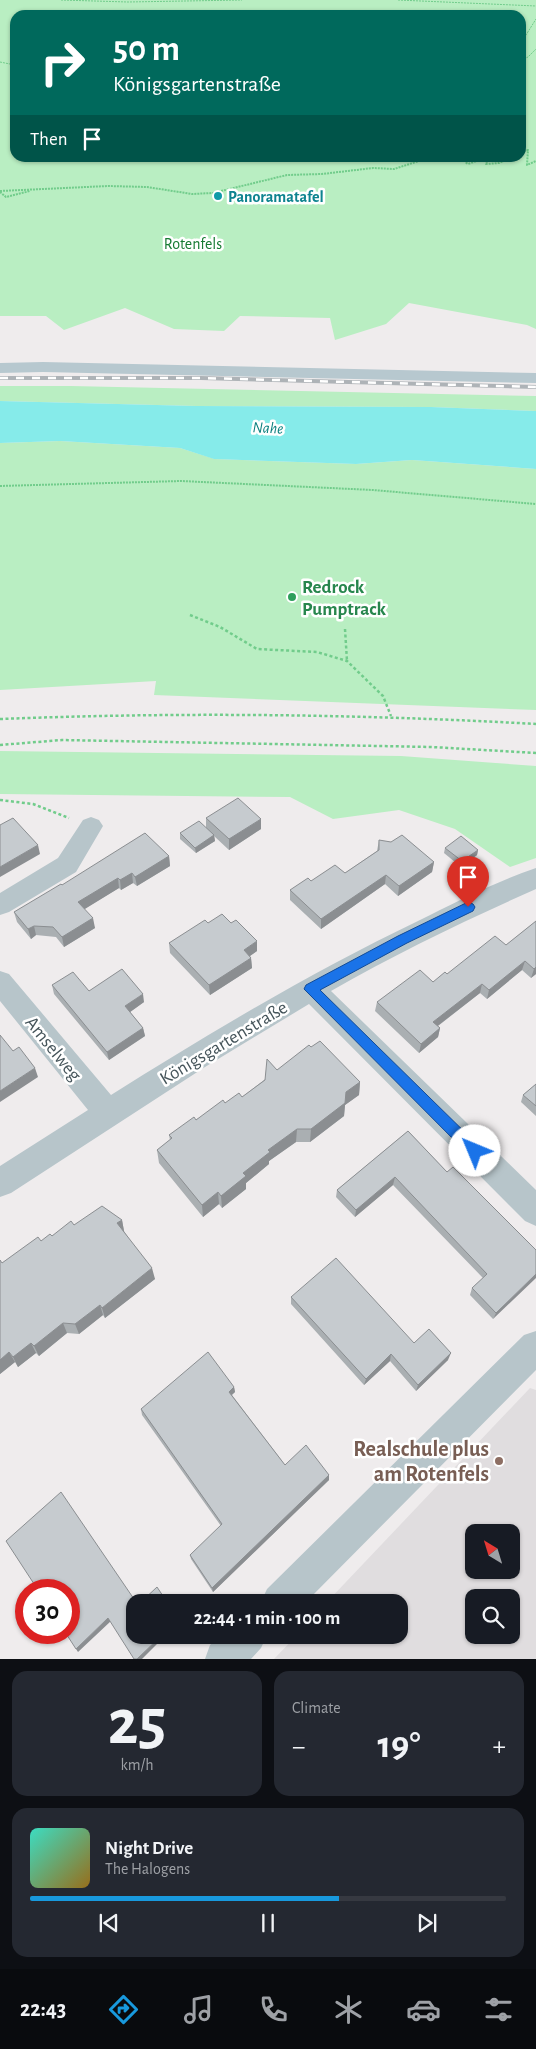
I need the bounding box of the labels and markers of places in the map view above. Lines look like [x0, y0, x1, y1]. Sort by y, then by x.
place label: Panoramatafel [228, 189, 324, 205]
marker: Panoramatafel [212, 190, 224, 202]
place label: Redrock Pumptrack [302, 578, 387, 619]
marker: Redrock Pumptrack [286, 591, 298, 603]
pin [447, 856, 489, 907]
place label: Realschule plus am Rotenfels [353, 1438, 489, 1485]
marker: Realschule plus am Rotenfels [493, 1455, 505, 1467]

